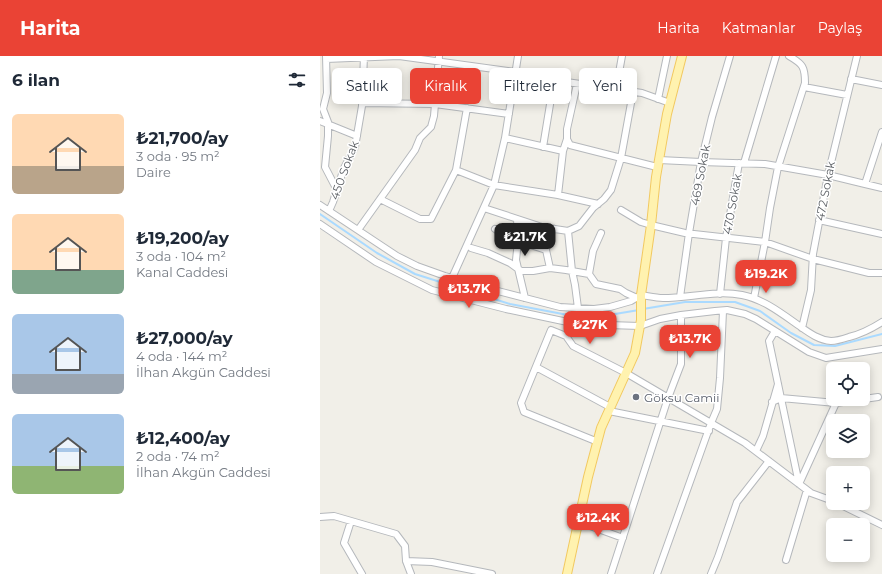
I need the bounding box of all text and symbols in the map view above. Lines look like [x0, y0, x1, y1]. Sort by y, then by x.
text: Harita [20, 17, 81, 40]
text: Harita [657, 19, 700, 37]
text: Katmanlar [722, 19, 796, 37]
text: Paylaş [818, 19, 862, 37]
chip: Satılık [332, 68, 402, 104]
chip: Kiralık [410, 68, 481, 104]
chip: Filtreler [489, 68, 571, 104]
chip: Yeni [579, 68, 637, 104]
icon: filters [286, 69, 308, 91]
text: 6 ilan [12, 70, 60, 90]
text: ₺21,700/ay [136, 128, 228, 148]
icon: home [44, 130, 92, 178]
street label: 450 Sokak [326, 138, 362, 202]
street label: 469 Sokak [687, 142, 713, 207]
text: 3 oda · 95 m² [136, 148, 220, 164]
street label: 472 Sokak [812, 159, 838, 222]
text: Daire [136, 164, 171, 180]
street label: 470 Sokak [719, 172, 745, 236]
pin: ₺21.7K [492, 223, 558, 257]
text: ₺19,200/ay [136, 228, 229, 248]
text: ₺21.7K [503, 228, 547, 244]
icon: home [44, 230, 92, 278]
text: 3 oda · 104 m² [136, 248, 226, 264]
pin: ₺19.2K [733, 260, 799, 294]
text: Kanal Caddesi [136, 264, 228, 280]
text: ₺19.2K [744, 265, 788, 281]
pin: ₺13.7K [436, 275, 502, 309]
text: ₺13.7K [448, 280, 490, 296]
pin: ₺27K [566, 311, 614, 345]
text: ₺27K [573, 316, 607, 332]
pin: ₺13.7K [657, 325, 723, 359]
text: ₺27,000/ay [136, 328, 233, 348]
icon: home [44, 330, 92, 378]
text: ₺13.7K [669, 330, 711, 346]
text: 4 oda · 144 m² [136, 348, 227, 364]
map controls [826, 362, 870, 562]
button: locate [826, 362, 870, 406]
text: İlhan Akgün Caddesi [136, 364, 271, 380]
place label: Göksu Camii [644, 390, 720, 405]
marker: Göksu Camii [631, 392, 641, 402]
button: layers [826, 414, 870, 458]
text: ₺12,400/ay [136, 428, 230, 448]
icon: home [44, 430, 92, 478]
text: 2 oda · 74 m² [136, 448, 220, 464]
text: İlhan Akgün Caddesi [136, 464, 271, 480]
button: + [826, 466, 870, 510]
pin: ₺12.4K [565, 504, 631, 538]
text: ₺12.4K [576, 509, 620, 525]
button: − [826, 518, 870, 562]

